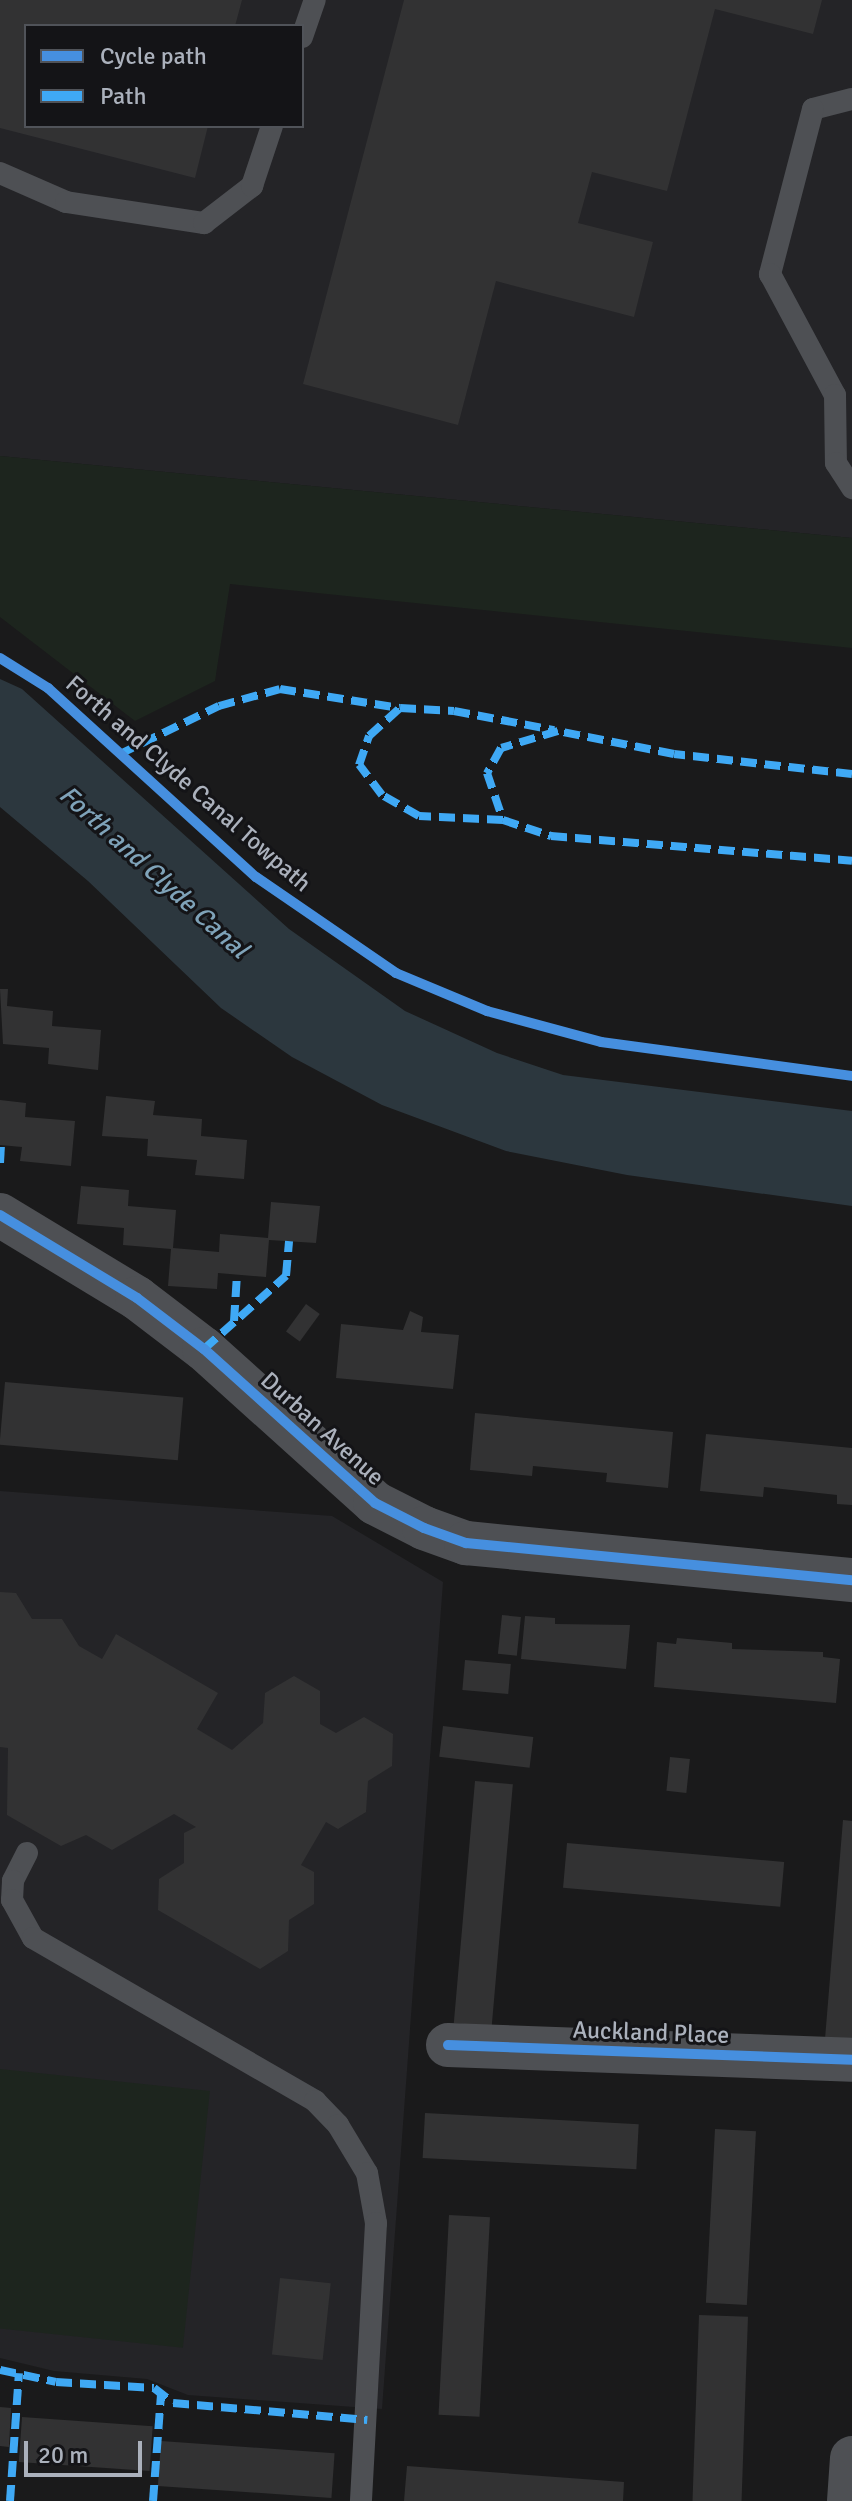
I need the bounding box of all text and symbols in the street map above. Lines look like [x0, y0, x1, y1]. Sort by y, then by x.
legend [24, 24, 304, 128]
text: Cycle path [100, 41, 207, 71]
text: Path [100, 81, 146, 111]
street label: Forth and Clyde Canal Towpath [59, 670, 317, 898]
water label: Forth and Clyde Canal [52, 780, 254, 966]
street label: Durban Avenue [254, 1366, 390, 1492]
street label: Auckland Place [572, 2016, 730, 2050]
scale bar [28, 2425, 146, 2475]
text: 20 m [38, 2440, 88, 2470]

